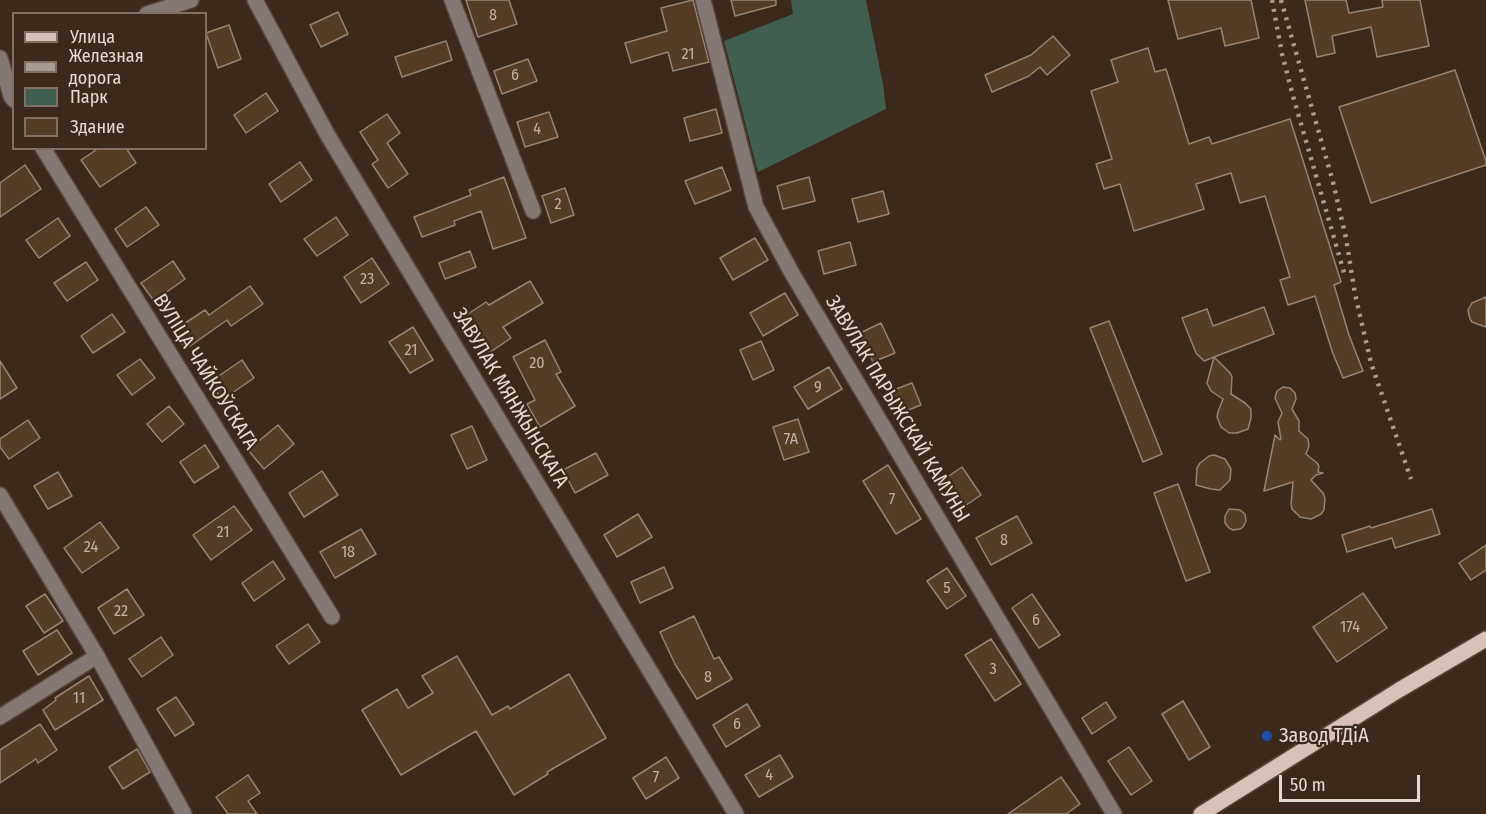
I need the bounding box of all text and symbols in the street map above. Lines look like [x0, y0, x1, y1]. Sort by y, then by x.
house number: 8 [489, 6, 497, 26]
legend [12, 12, 207, 150]
text: Улица [70, 26, 115, 48]
text: Железная дорога [69, 45, 144, 89]
house number: 21 [682, 45, 694, 65]
house number: 6 [511, 66, 519, 86]
text: Парк [70, 86, 108, 108]
text: Здание [70, 116, 125, 138]
house number: 4 [533, 120, 541, 140]
house number: 2 [554, 195, 562, 215]
house number: 23 [360, 270, 374, 290]
street label: ВУЛІЦА ЧАЙКОЎСКАГА [147, 290, 263, 454]
street label: ЗАВУЛАК ПАРЫЖСКАЙ КАМУНЫ [820, 291, 974, 527]
street label: ЗАВУЛАК МЯНЖЫНСКАГА [447, 304, 573, 492]
house number: 21 [405, 341, 417, 361]
house number: 20 [529, 354, 545, 374]
house number: 9 [814, 378, 822, 398]
house number: 7А [784, 430, 798, 450]
house number: 7 [889, 490, 895, 510]
house number: 21 [217, 523, 229, 543]
house number: 8 [1000, 531, 1008, 551]
house number: 24 [84, 538, 98, 558]
house number: 18 [341, 543, 355, 563]
house number: 5 [943, 579, 951, 599]
house number: 22 [114, 602, 128, 622]
house number: 6 [1032, 611, 1040, 631]
house number: 174 [1340, 618, 1360, 638]
house number: 3 [989, 660, 997, 680]
house number: 8 [704, 668, 712, 688]
house number: 11 [73, 689, 85, 709]
house number: 6 [733, 715, 741, 735]
place label: Завод ТДіА [1279, 724, 1369, 748]
marker: Завод ТДіА [1260, 729, 1274, 743]
scale bar [1282, 763, 1423, 801]
house number: 4 [765, 766, 773, 786]
house number: 7 [653, 768, 659, 788]
text: 50 m [1290, 774, 1326, 796]

